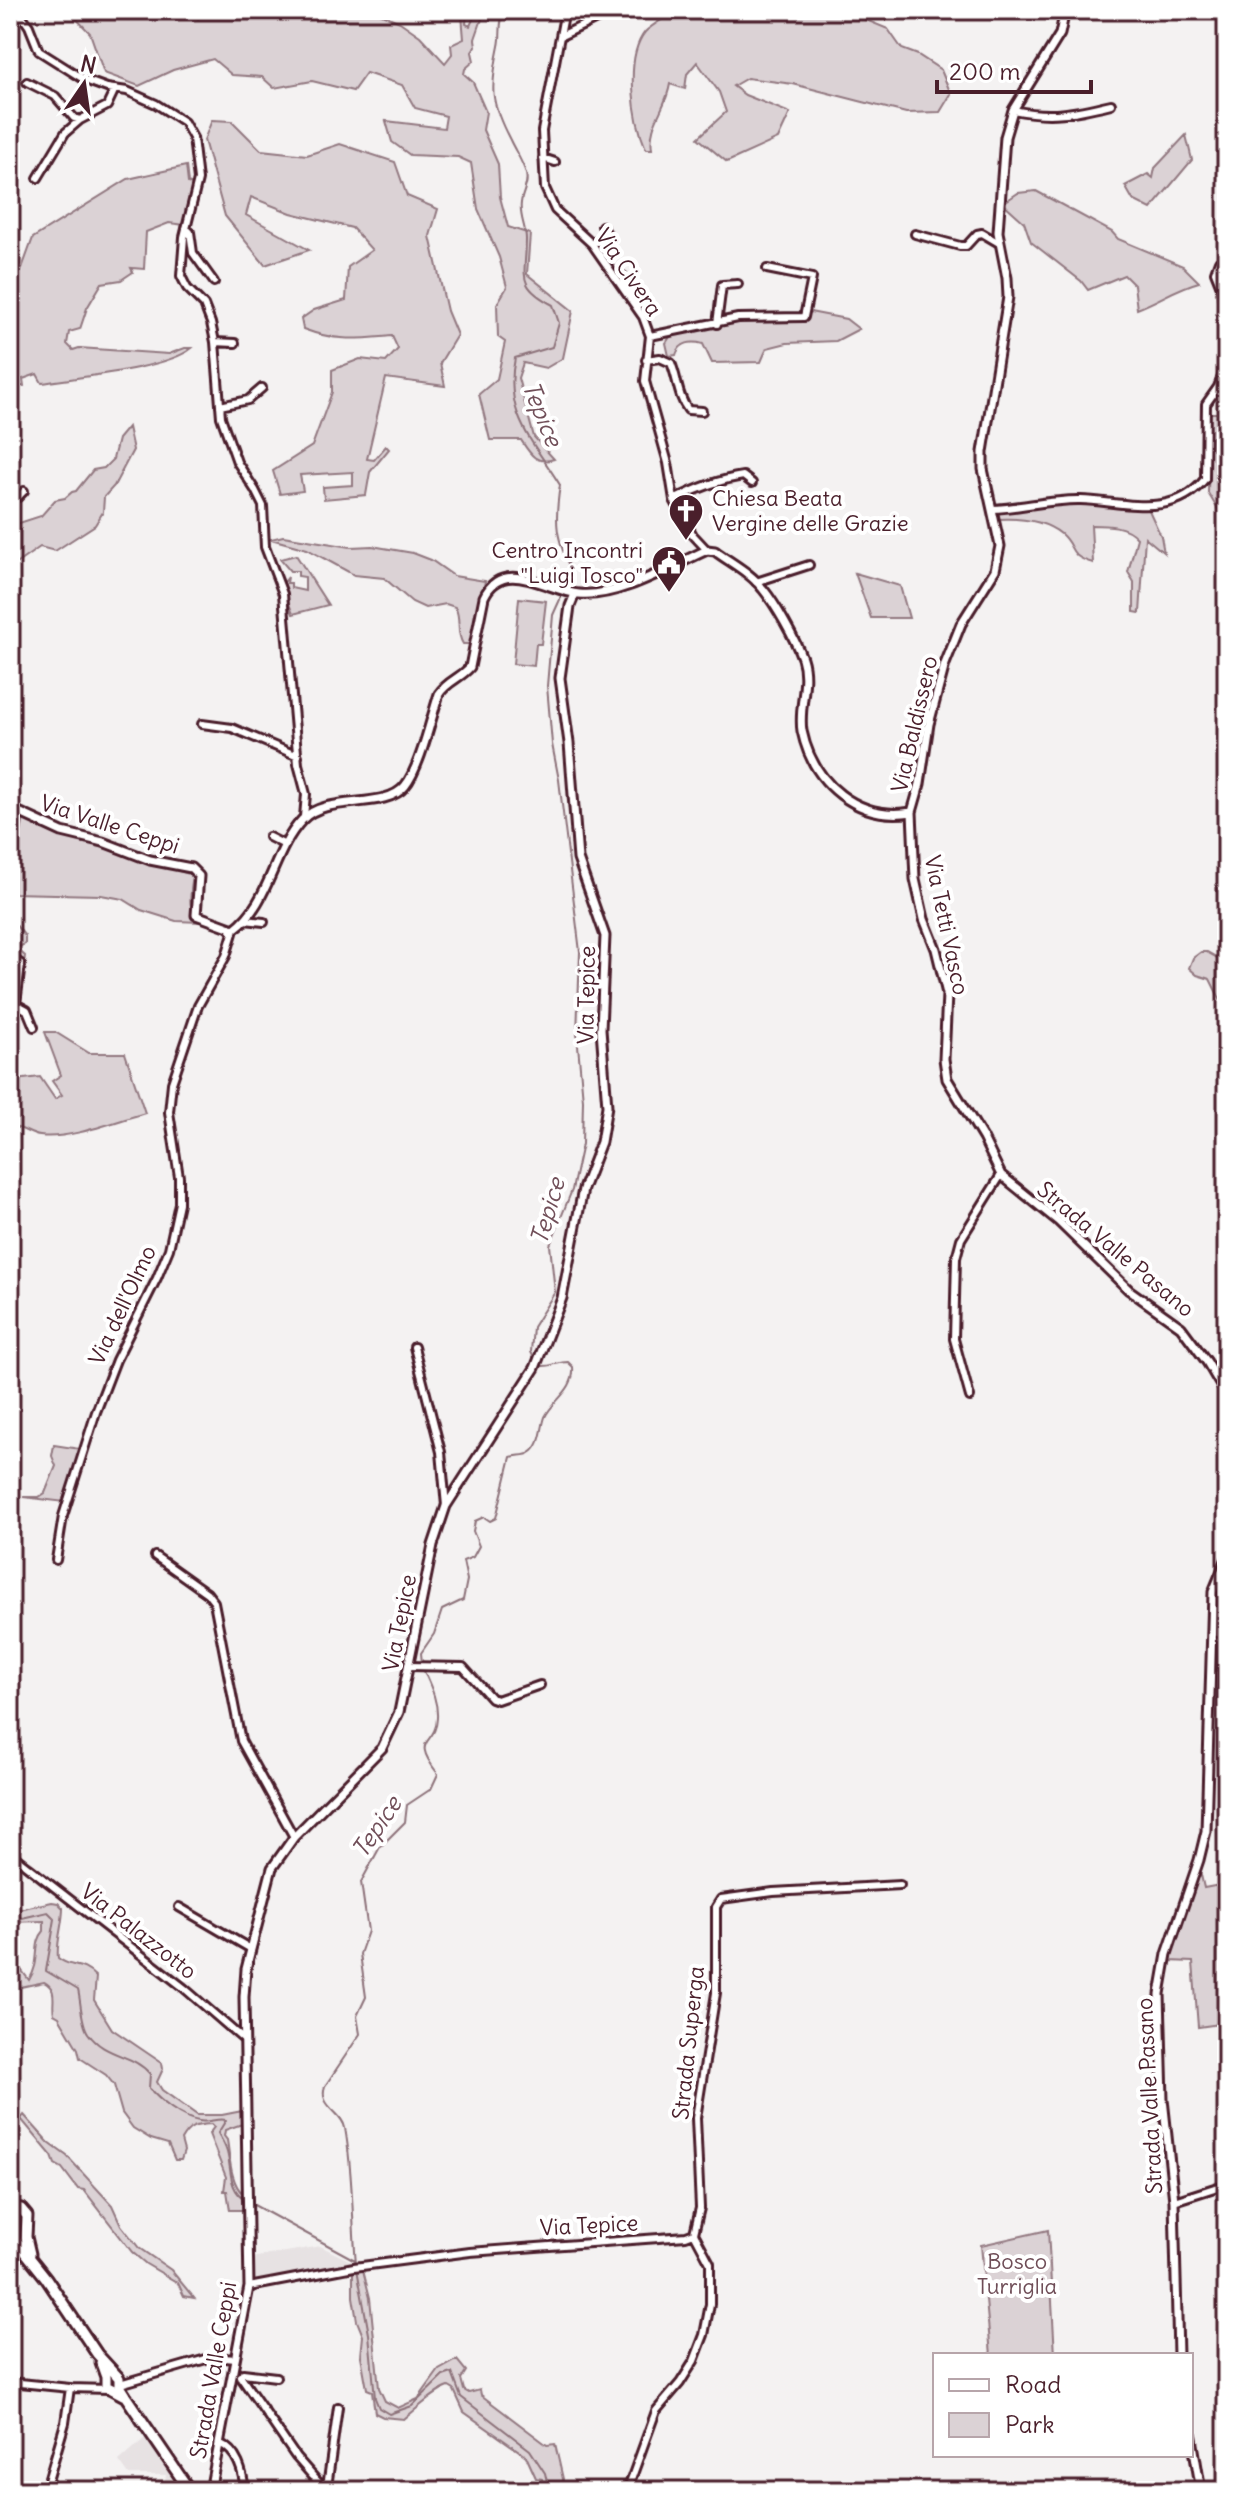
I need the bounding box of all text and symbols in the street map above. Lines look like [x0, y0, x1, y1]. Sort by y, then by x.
north arrow [44, 44, 124, 124]
scale bar [937, 44, 1091, 94]
text: N [78, 49, 99, 80]
text: 200 m [949, 56, 1021, 86]
street label: Via Civera [590, 223, 668, 321]
water label: Tepice [516, 377, 570, 452]
place label: Chiesa Beata Vergine delle Grazie [712, 484, 909, 537]
church icon: Chiesa Beata Vergine delle Grazie [667, 492, 705, 542]
place label: Centro Incontri "Luigi Tosco" [492, 536, 643, 589]
public building icon: Centro Incontri "Luigi Tosco" [650, 544, 688, 594]
street label: Via Baldissero [885, 653, 943, 795]
street label: Via Valle Ceppi [37, 788, 183, 860]
street label: Via Tetti Vasco [919, 853, 975, 997]
street label: Via Tepice [571, 946, 601, 1044]
water label: Tepice [523, 1172, 571, 1247]
street label: Strada Valle Pasano [1032, 1175, 1200, 1323]
street label: Via dell'Olmo [82, 1241, 162, 1369]
street label: Via Tepice [376, 1572, 422, 1674]
water label: Tepice [345, 1788, 409, 1863]
street label: Via Palazzotto [75, 1877, 203, 1985]
street label: Strada Superga [666, 1965, 710, 2121]
street label: Strada Valle Pasano [1130, 1997, 1168, 2195]
street label: Via Tepice [539, 2208, 639, 2242]
park label: Bosco Turriglia [977, 2247, 1057, 2300]
street label: Strada Valle Ceppi [184, 2279, 242, 2461]
legend [933, 2353, 1193, 2457]
text: Road [1005, 2369, 1061, 2399]
text: Park [1005, 2409, 1055, 2439]

